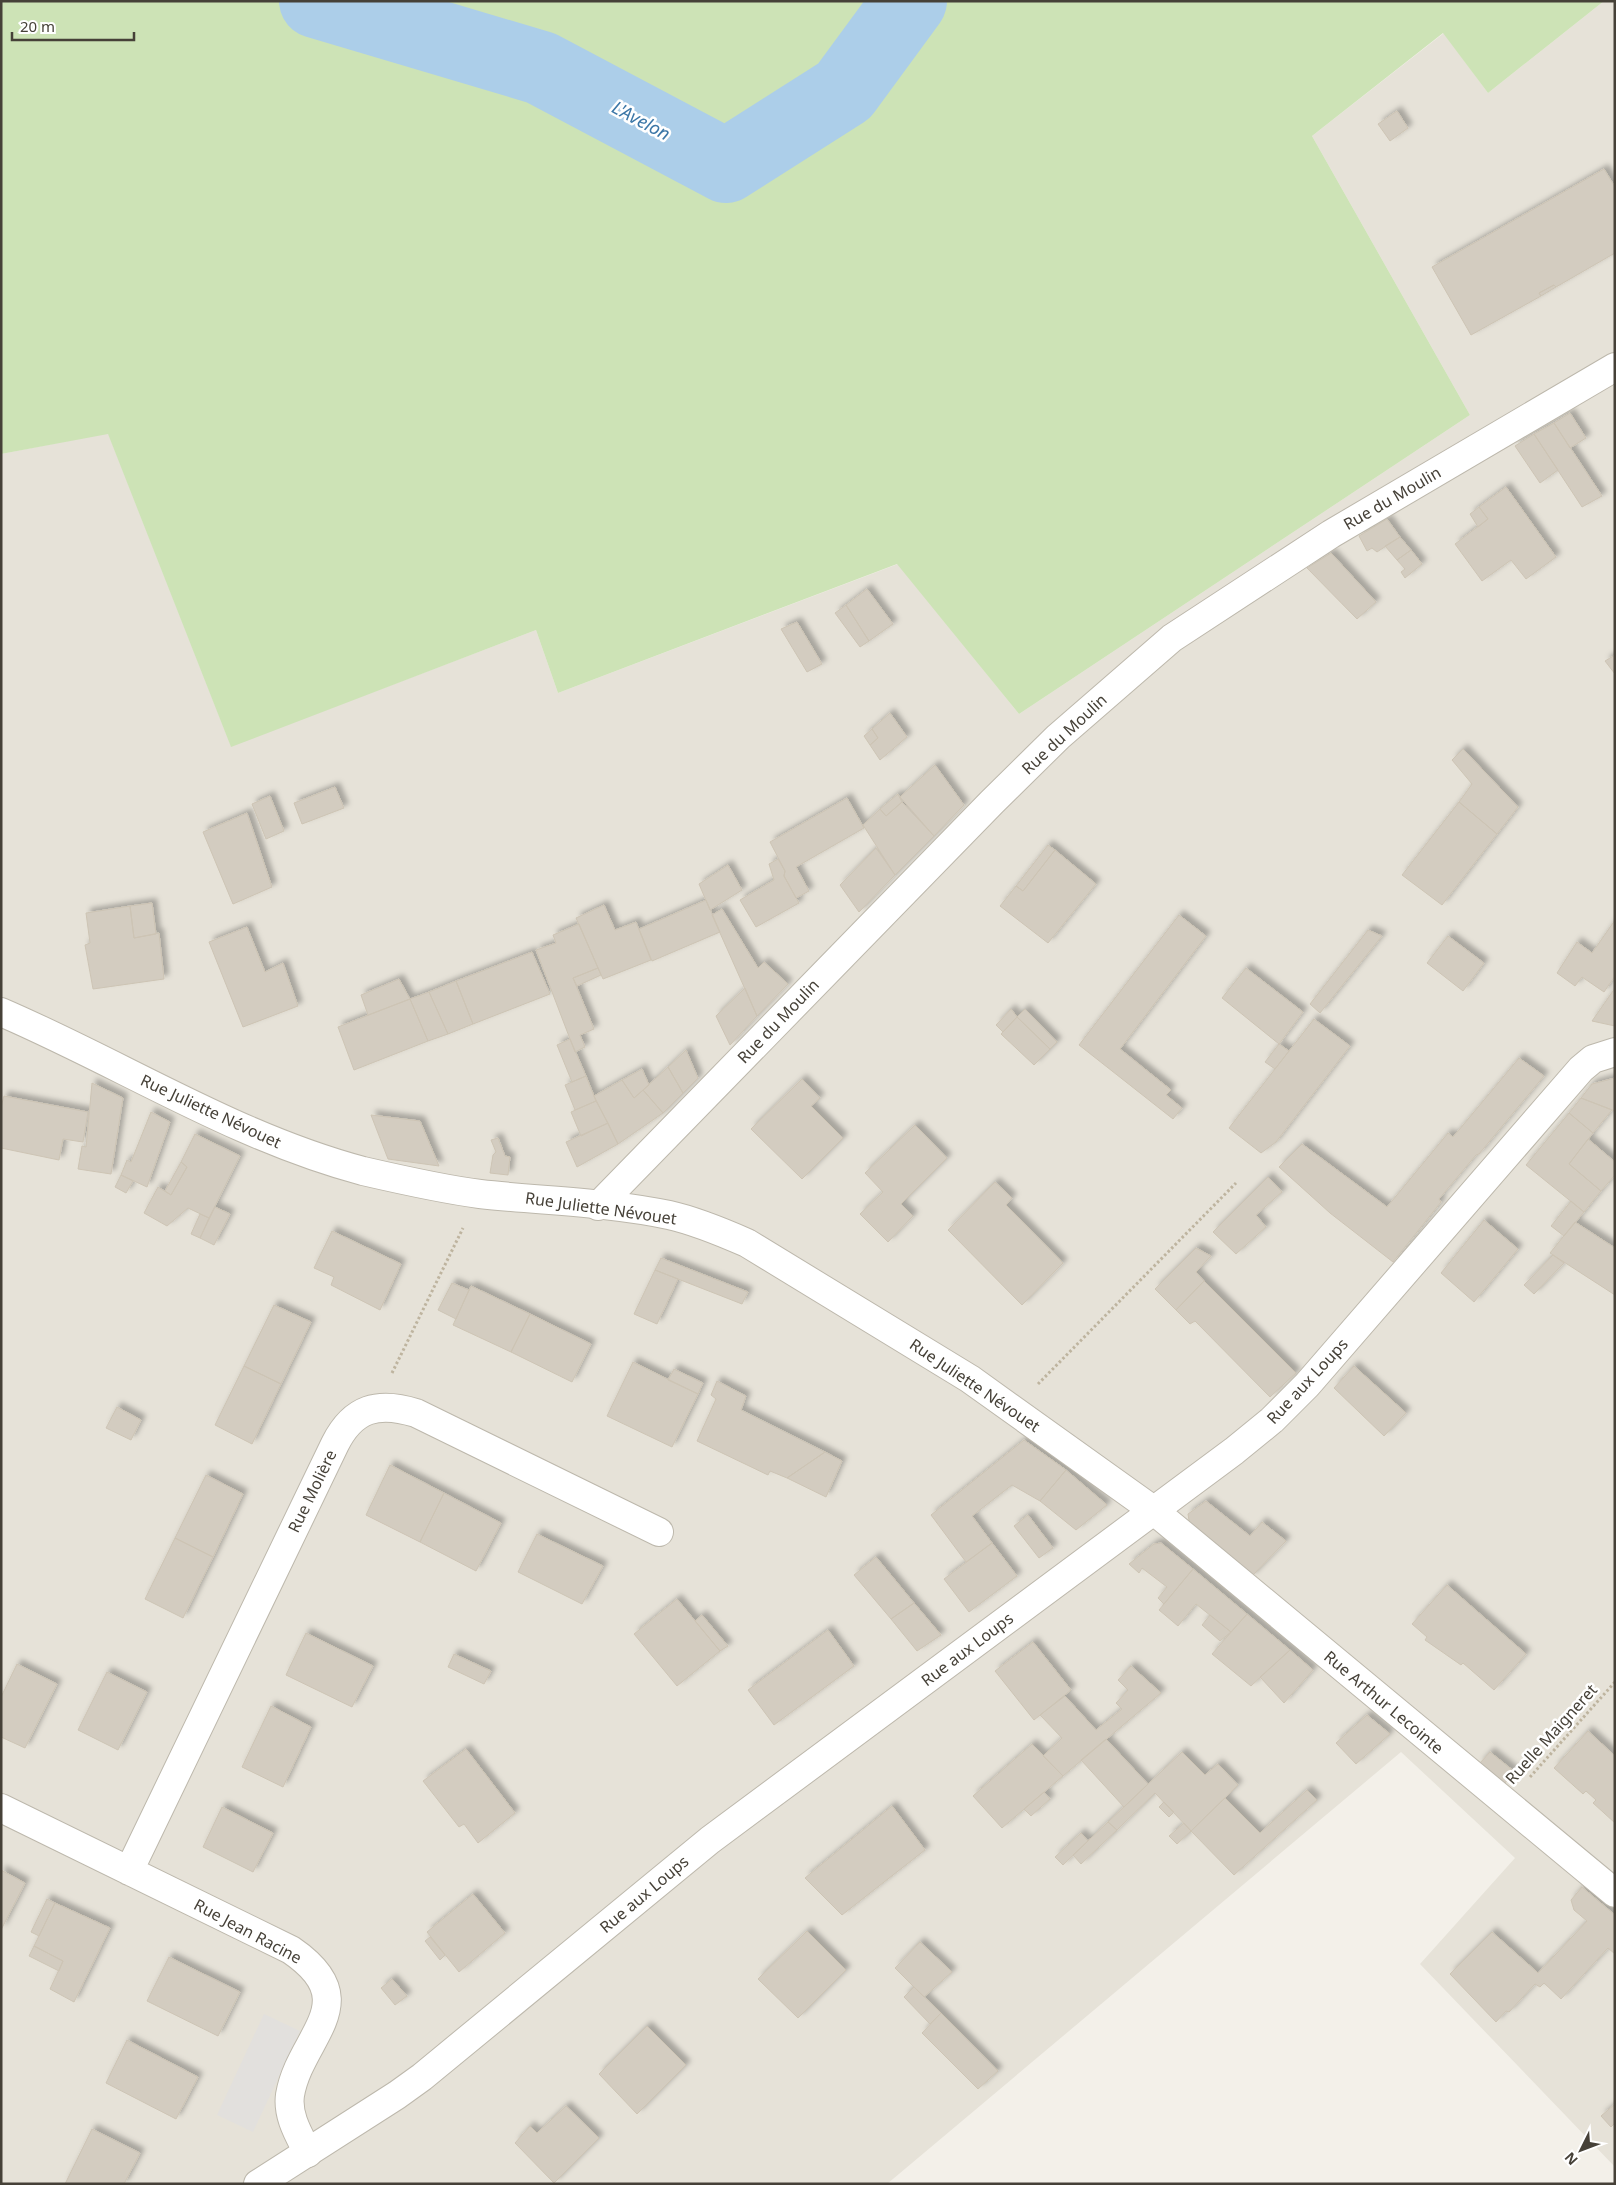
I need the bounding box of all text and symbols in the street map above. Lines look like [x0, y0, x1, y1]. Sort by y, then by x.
scale bar [12, 10, 135, 42]
text: 20 m [20, 16, 55, 36]
water label: L'Avelon [608, 95, 675, 145]
street label: Rue du Moulin [1339, 461, 1445, 535]
street label: Rue du Moulin [1017, 689, 1111, 779]
street label: Rue du Moulin [732, 974, 824, 1068]
street label: Rue Juliette Névouet [137, 1069, 285, 1153]
street label: Rue Juliette Névouet [524, 1186, 678, 1230]
street label: Rue Juliette Névouet [906, 1333, 1045, 1437]
street label: Rue aux Loups [1261, 1333, 1353, 1429]
street label: Rue Molière [282, 1446, 342, 1536]
street label: Rue aux Loups [916, 1607, 1018, 1691]
street label: Rue Arthur Lecointe [1320, 1645, 1448, 1759]
street label: Ruelle Maigneret [1500, 1679, 1602, 1789]
street label: Rue aux Loups [595, 1850, 693, 1938]
street label: Rue Jean Racine [190, 1893, 306, 1969]
north arrow [1556, 2125, 1606, 2175]
text: N [1560, 2148, 1582, 2170]

